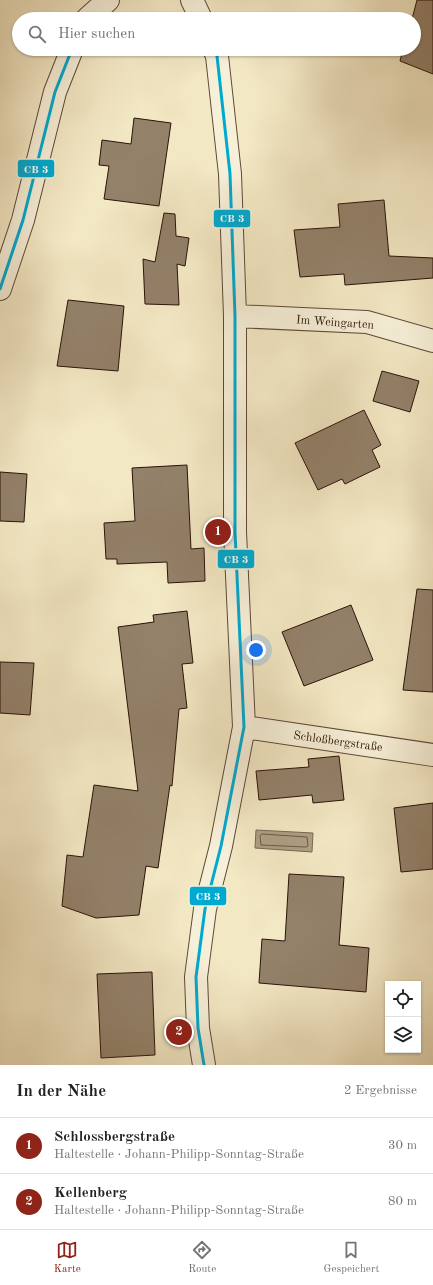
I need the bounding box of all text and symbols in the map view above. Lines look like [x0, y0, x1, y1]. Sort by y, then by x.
search box [12, 12, 421, 56]
icon: search [26, 23, 48, 45]
text: Hier suchen [58, 27, 135, 42]
line badge: CB 3 [17, 159, 55, 178]
text: CB 3 [24, 165, 48, 176]
line badge: CB 3 [213, 209, 251, 228]
text: CB 3 [220, 214, 244, 225]
street label: Im Weingarten [296, 314, 375, 332]
pin: 1 [205, 517, 231, 547]
line badge: CB 3 [217, 549, 255, 569]
text: CB 3 [224, 555, 248, 566]
your location [246, 640, 266, 660]
street label: Schloßbergstraße [293, 730, 384, 754]
line badge: CB 3 [189, 886, 227, 906]
text: CB 3 [196, 892, 220, 903]
map controls [385, 981, 421, 1053]
button: locate [385, 981, 421, 1017]
pin: 2 [166, 1017, 192, 1047]
button: layers [385, 1017, 421, 1053]
text: In der Nähe [16, 1083, 106, 1100]
text: 2 Ergebnisse [344, 1084, 417, 1097]
text: Schlossbergstraße [54, 1130, 175, 1145]
text: 1 [25, 1139, 33, 1152]
text: 30 m [388, 1139, 417, 1152]
text: Haltestelle · Johann-Philipp-Sonntag-Straße [54, 1148, 304, 1161]
text: Kellenberg [54, 1186, 127, 1201]
text: 2 [25, 1195, 33, 1208]
text: 80 m [388, 1195, 417, 1208]
text: Haltestelle · Johann-Philipp-Sonntag-Straße [54, 1204, 304, 1217]
tab: Karte [54, 1239, 81, 1277]
tab: Route [188, 1239, 216, 1277]
tab: Gespeichert [324, 1239, 379, 1277]

